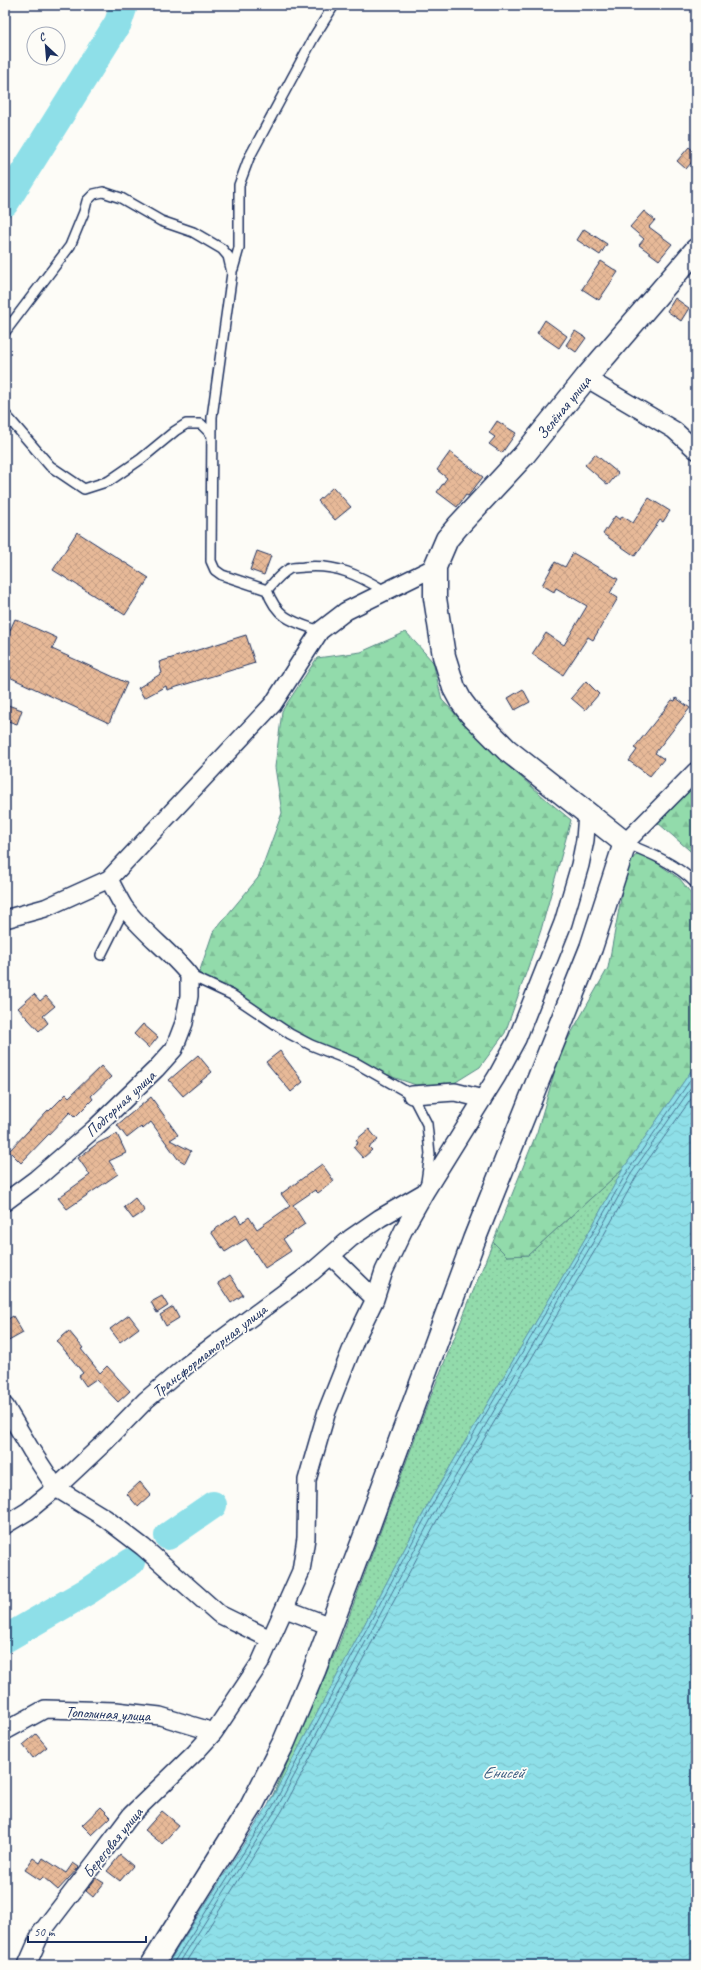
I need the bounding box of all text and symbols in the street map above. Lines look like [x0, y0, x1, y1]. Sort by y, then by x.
north arrow [26, 26, 66, 66]
text: С [36, 29, 49, 44]
street label: Зелёная улица [532, 371, 596, 443]
street label: Подгорная улица [81, 1065, 161, 1141]
street label: Трансформаторная улица [148, 1299, 272, 1402]
street label: Тополиная улица [65, 1702, 152, 1726]
water label: Енисей [482, 1762, 528, 1783]
street label: Береговая улица [78, 1802, 148, 1882]
scale bar [28, 1918, 146, 1944]
text: 50 m [34, 1924, 56, 1940]

